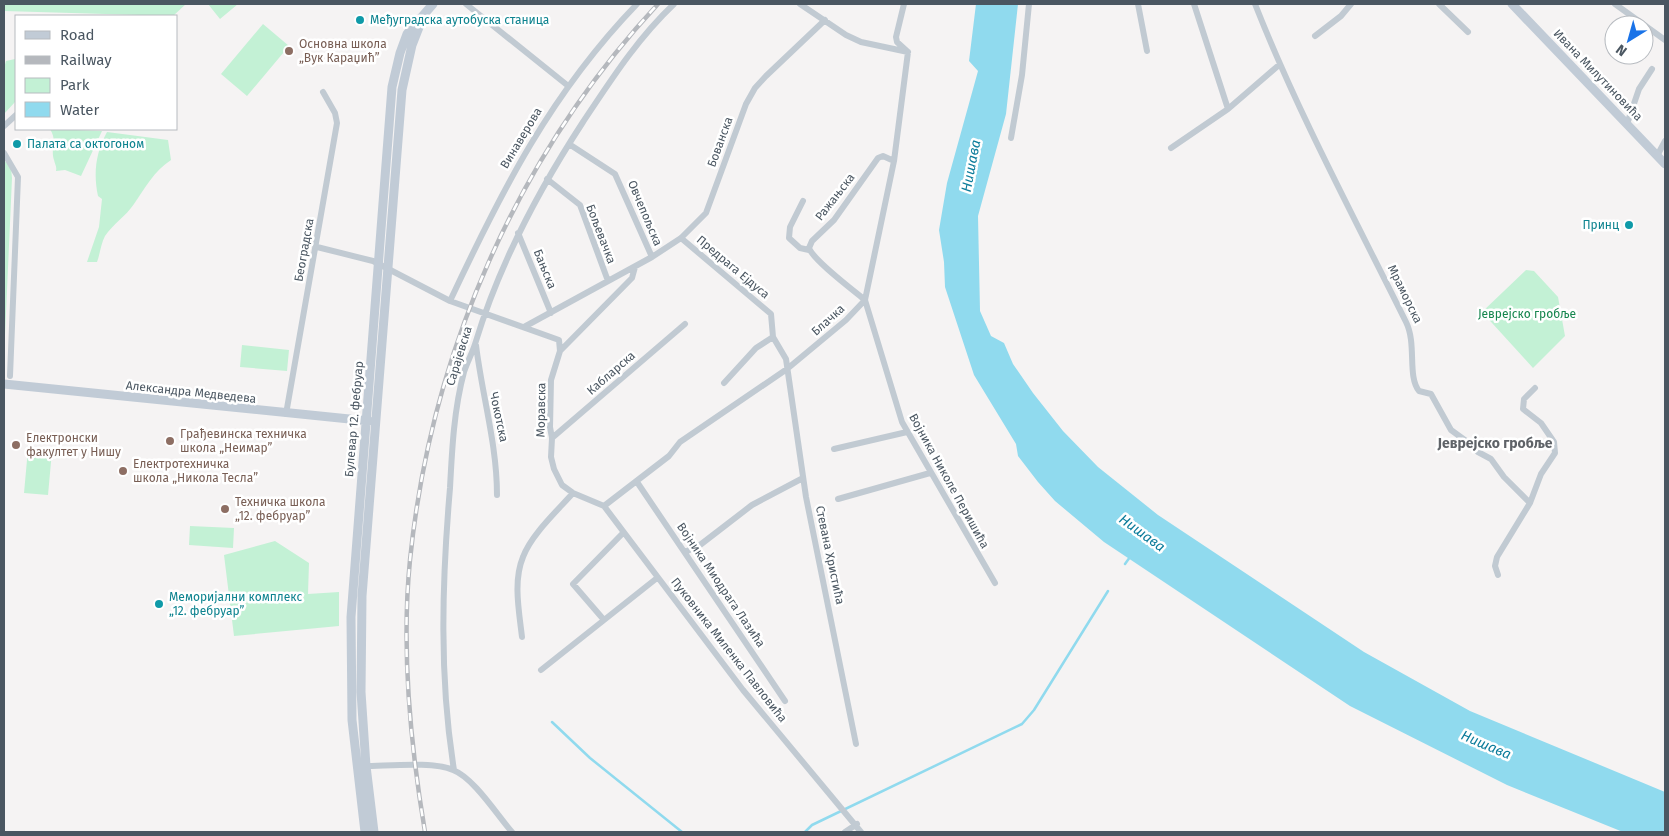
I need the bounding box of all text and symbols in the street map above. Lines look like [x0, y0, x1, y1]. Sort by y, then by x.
place label: Међуградска аутобуска станица [370, 13, 549, 27]
marker: Међуградска аутобуска станица [354, 14, 366, 26]
legend [15, 15, 178, 130]
north arrow [1604, 15, 1654, 65]
text: Road [60, 26, 95, 44]
street label: Ивана Милутиновића [1551, 26, 1645, 124]
place label: Основна школа „Вук Караџић” [299, 37, 387, 65]
text: N [1613, 40, 1630, 60]
marker: Основна школа „Вук Караџић” [283, 45, 295, 57]
text: Railway [60, 51, 112, 69]
text: Park [60, 76, 90, 94]
text: Water [60, 101, 99, 119]
street label: Винаверова [497, 105, 545, 171]
street label: Бованска [704, 115, 736, 169]
place label: Палата са октогоном [27, 137, 144, 151]
marker: Палата са октогоном [11, 138, 23, 150]
water label: Нишава [958, 138, 984, 194]
street label: Ражањска [812, 171, 858, 223]
street label: Овчепољска [625, 178, 665, 248]
street label: Бољевачка [583, 202, 619, 266]
street label: Београдска [292, 217, 316, 283]
place label: Принц [1582, 218, 1619, 232]
marker: Принц [1623, 219, 1635, 231]
street label: Предрага Ејдуса [694, 232, 772, 302]
street label: Бањска [531, 247, 559, 291]
street label: Мраморска [1385, 262, 1425, 326]
street label: Блачка [809, 302, 847, 338]
park label: Јеврејско гробље [1478, 307, 1576, 321]
street label: Сарајевска [443, 325, 475, 387]
street label: Кабларска [584, 348, 638, 398]
street label: Булевар 12. фебруар [342, 360, 366, 478]
street label: Александра Медведева [125, 378, 257, 406]
street label: Моравска [534, 382, 548, 438]
street label: Чокотска [487, 391, 511, 443]
street label: Војника Николе Перишића [906, 411, 992, 551]
place label: Грађевинска техничка школа „Неимар” [180, 427, 307, 455]
place label: Електронски факултет у Нишу [26, 431, 121, 459]
marker: Грађевинска техничка школа „Неимар” [164, 435, 176, 447]
district label: Јеврејско гробље [1436, 435, 1553, 452]
marker: Електронски факултет у Нишу [10, 439, 22, 451]
place label: Електротехничка школа „Никола Тесла” [133, 457, 258, 485]
marker: Електротехничка школа „Никола Тесла” [117, 465, 129, 477]
place label: Техничка школа „12. фебруар” [235, 495, 326, 523]
marker: Техничка школа „12. фебруар” [219, 503, 231, 515]
street label: Стевана Христића [813, 504, 847, 606]
water label: Нишава [1116, 511, 1168, 555]
street label: Војника Миодрага Лазића [674, 520, 768, 650]
street label: Пуковника Миленка Павловића [668, 575, 790, 725]
place label: Меморијални комплекс „12. фебруар” [169, 590, 302, 618]
marker: Меморијални комплекс „12. фебруар” [153, 598, 165, 610]
water label: Нишава [1458, 727, 1514, 763]

